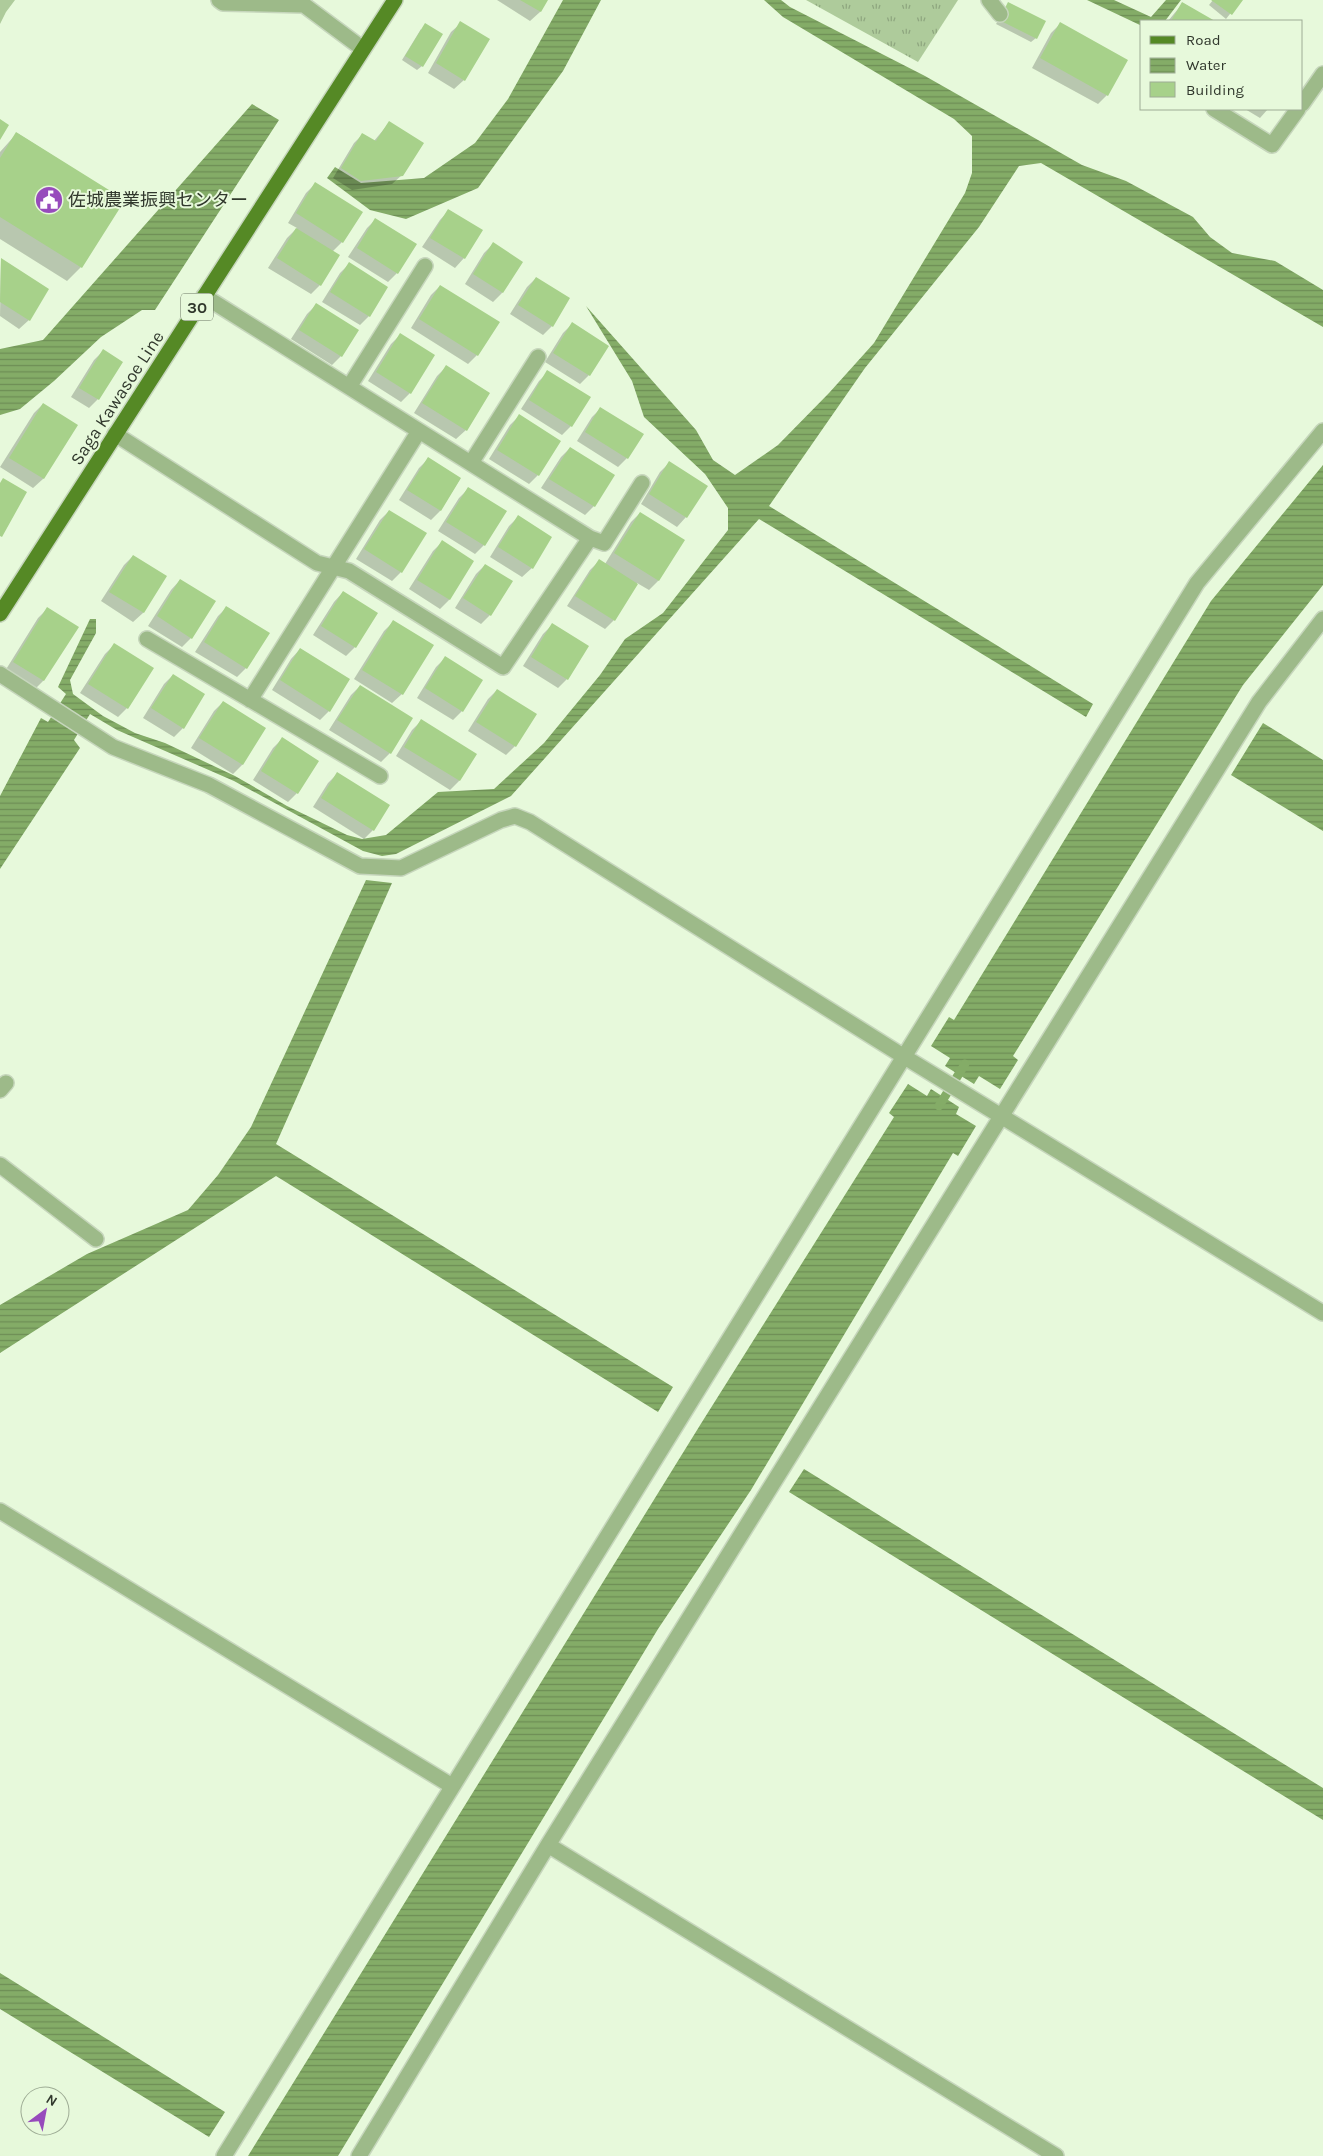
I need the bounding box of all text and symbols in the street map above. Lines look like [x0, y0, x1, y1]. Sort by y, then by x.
legend [1140, 20, 1303, 110]
text: Road [1186, 31, 1221, 49]
text: Water [1186, 56, 1227, 74]
text: Building [1186, 81, 1244, 99]
public building icon: 佐城農業振興センター [34, 185, 64, 215]
place label: 佐城農業振興センター [68, 189, 248, 211]
road number: 30 [181, 294, 213, 320]
street label: Saga Kawasoe Line [65, 327, 169, 469]
north arrow [20, 2086, 70, 2136]
text: N [43, 2091, 60, 2110]

